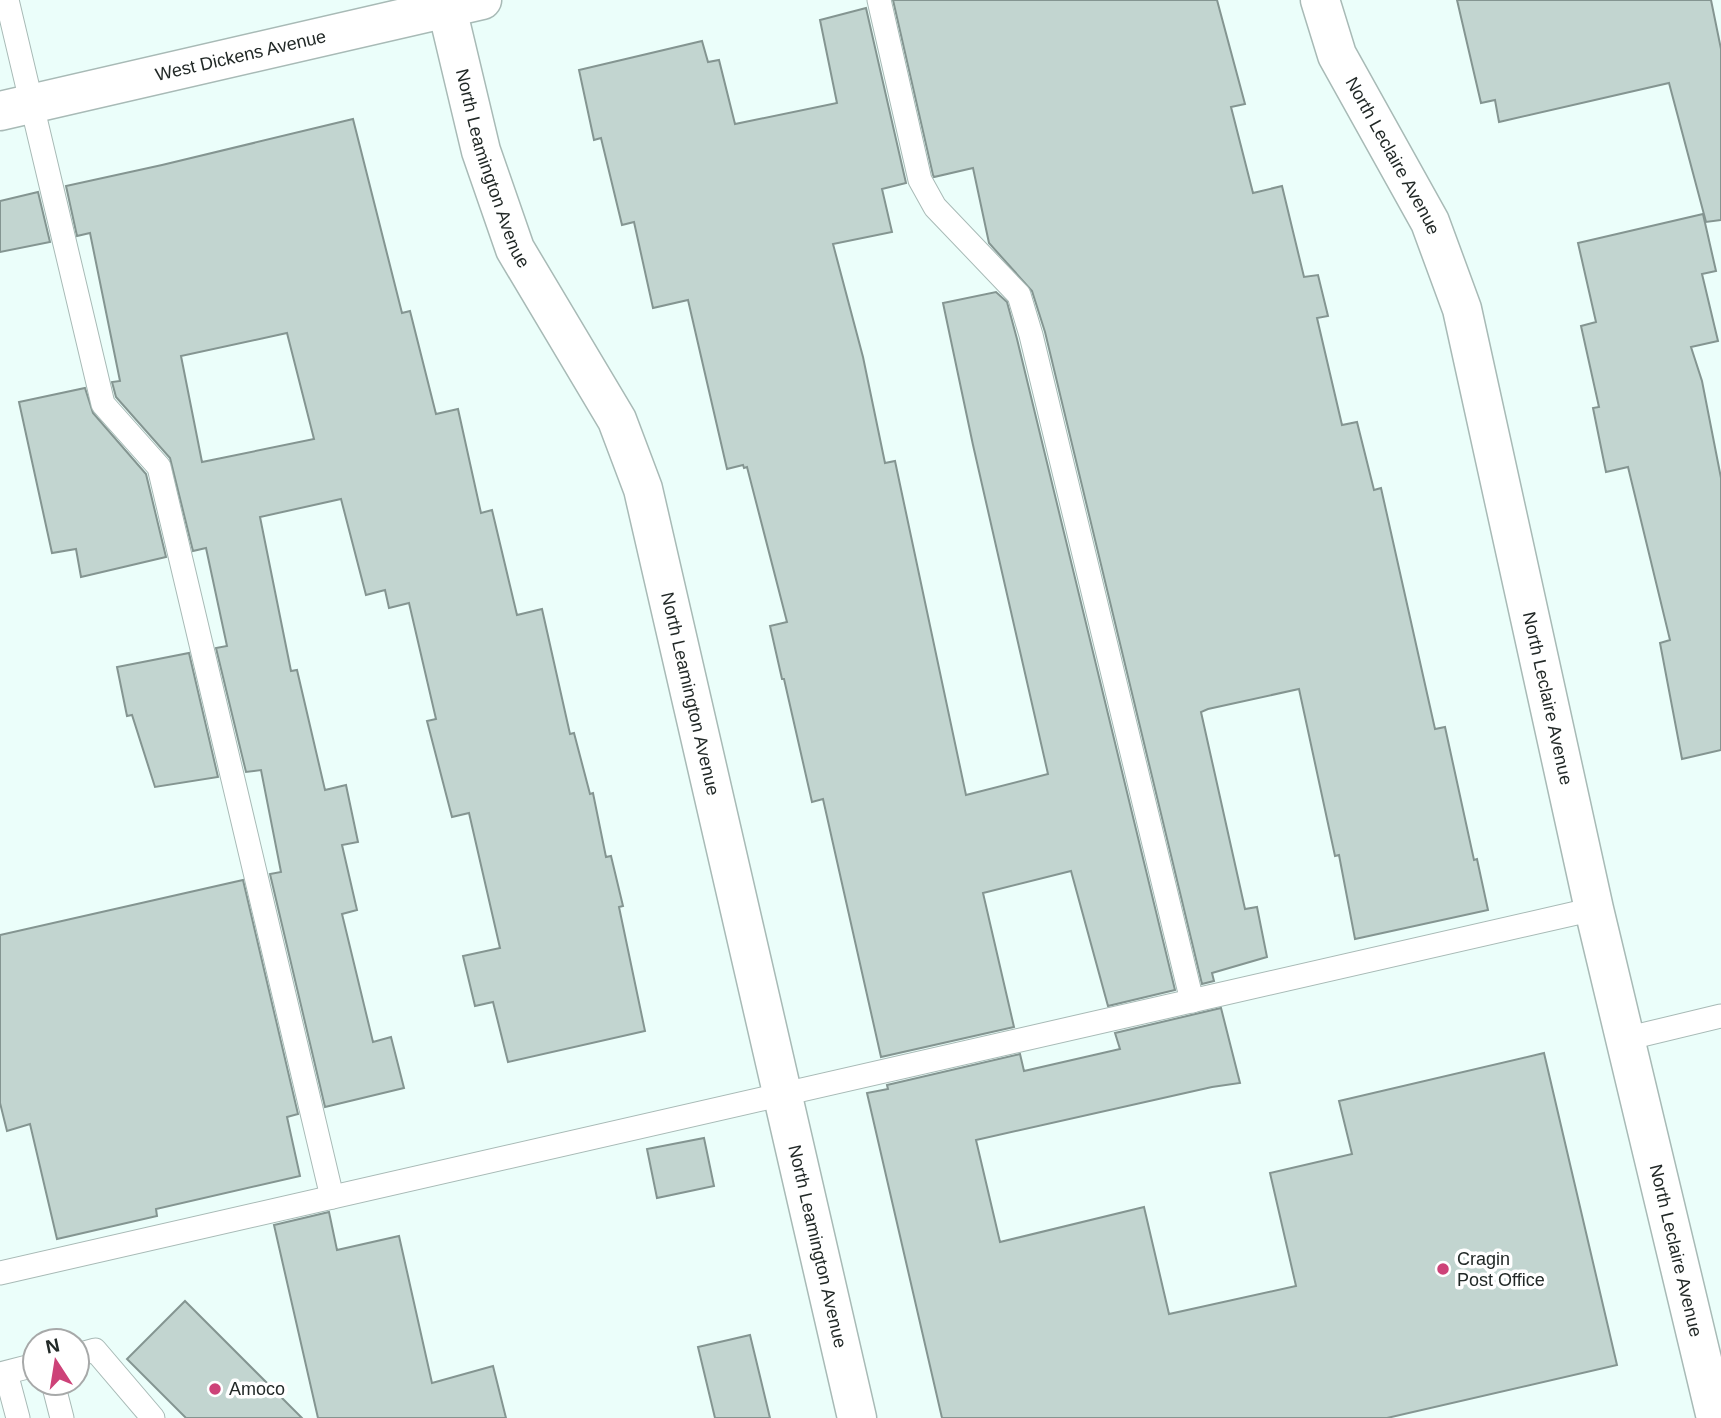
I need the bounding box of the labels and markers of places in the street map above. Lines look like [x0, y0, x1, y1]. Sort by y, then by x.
place label: Cragin Post Office [1457, 1249, 1545, 1290]
marker: Cragin Post Office [1435, 1261, 1451, 1277]
place label: Amoco [229, 1379, 285, 1399]
marker: Amoco [207, 1381, 223, 1397]

